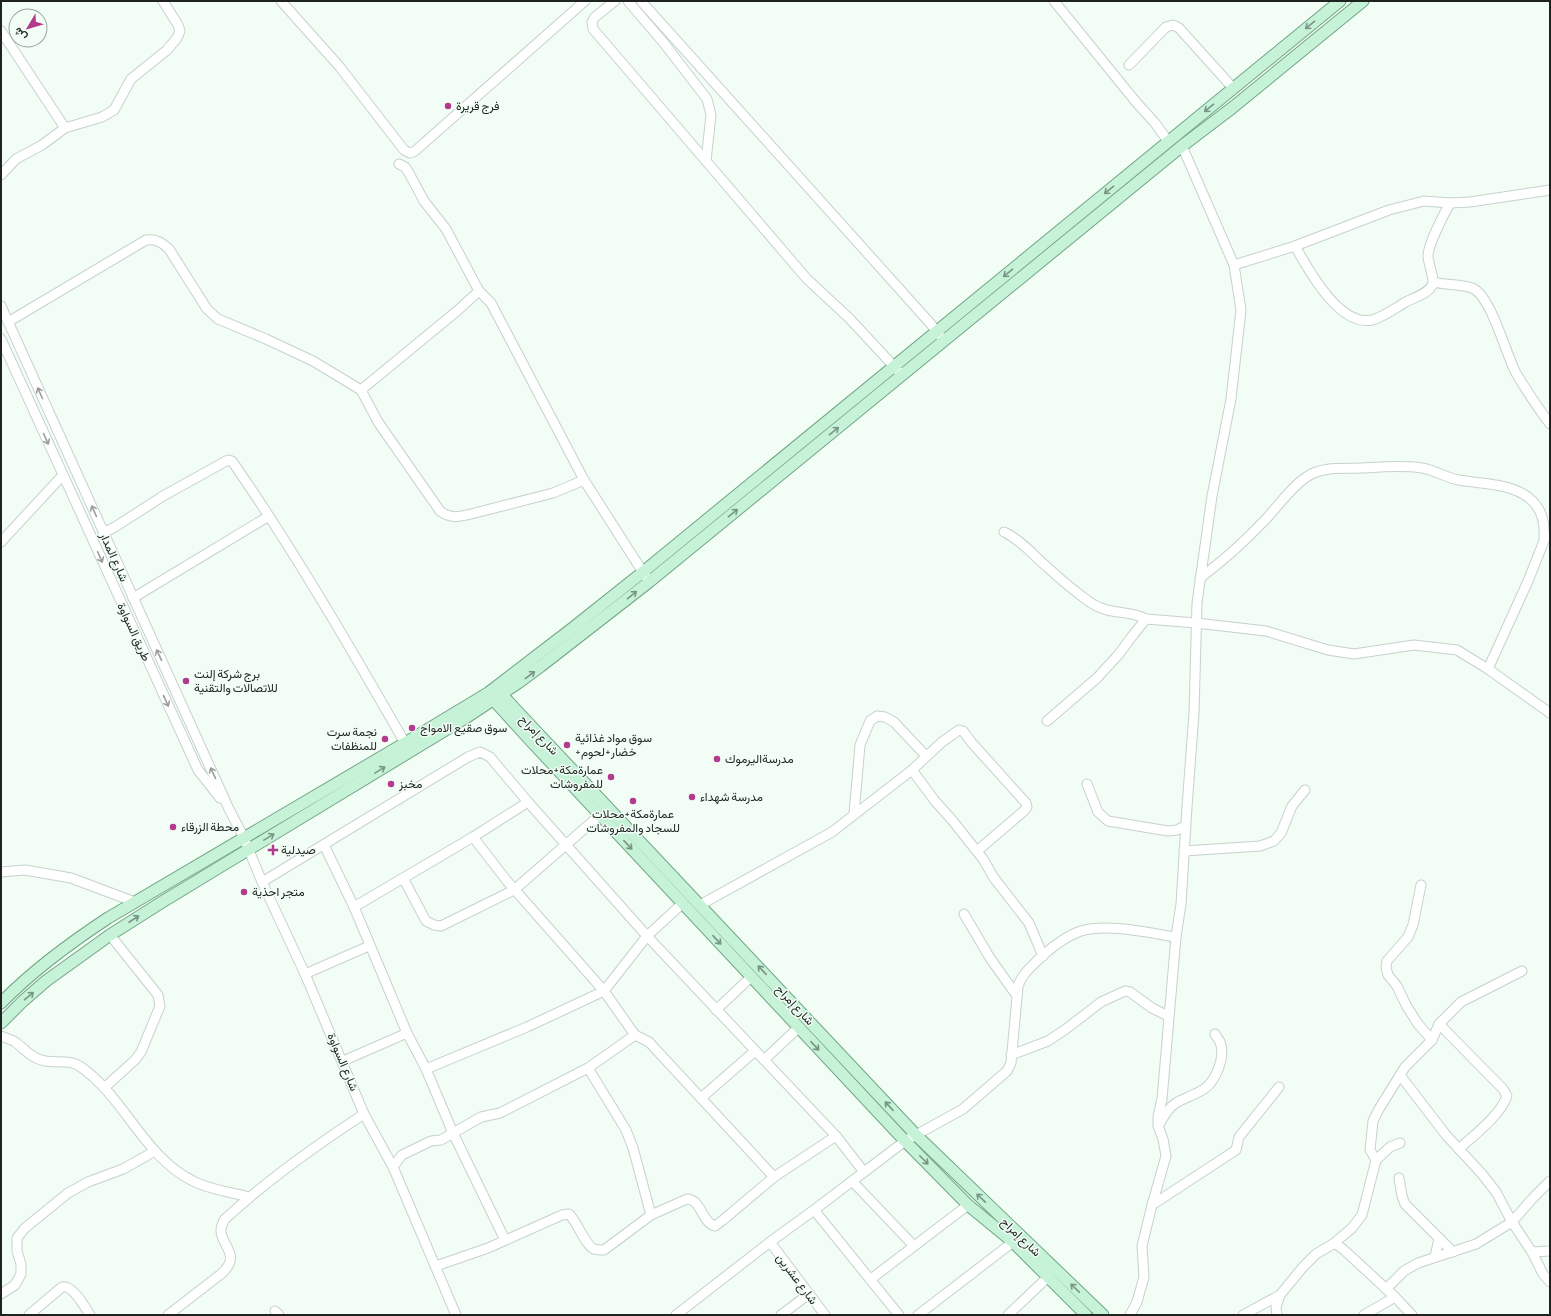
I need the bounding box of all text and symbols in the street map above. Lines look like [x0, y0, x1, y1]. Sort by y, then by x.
north arrow [8, 8, 48, 48]
one-way arrow [1304, 21, 1315, 30]
text: ش [11, 25, 30, 43]
place label: فرج قريرة [456, 99, 500, 115]
marker: فرج قريرة [443, 101, 453, 111]
one-way arrow [1204, 104, 1215, 112]
one-way arrow [1103, 186, 1114, 195]
one-way arrow [1003, 268, 1014, 277]
one-way arrow [36, 387, 43, 399]
one-way arrow [828, 426, 839, 435]
one-way arrow [43, 432, 50, 444]
one-way arrow [89, 505, 97, 517]
one-way arrow [728, 508, 738, 517]
street label: شارع المدار [95, 529, 131, 585]
one-way arrow [97, 551, 104, 563]
one-way arrow [627, 590, 638, 599]
street label: طريق السواوة [113, 601, 154, 664]
one-way arrow [155, 649, 162, 661]
place label: برج شركة إلنت للاتصالات والتقنية [194, 667, 278, 696]
one-way arrow [524, 671, 535, 679]
marker: برج شركة إلنت للاتصالات والتقنية [181, 676, 191, 686]
one-way arrow [163, 694, 170, 706]
street label: شارع إمراح [515, 712, 561, 759]
place label: سوق صقيع الامواج [420, 721, 507, 737]
marker: سوق صقيع الامواج [407, 723, 417, 733]
place label: نجمة سرت للمنظفات [327, 725, 377, 754]
place label: سوق مواد غذائية +خضار+لحوم [575, 731, 652, 760]
marker: نجمة سرت للمنظفات [380, 734, 390, 744]
marker: سوق مواد غذائية +خضار+لحوم [562, 740, 572, 750]
place label: مدرسةاليرموك [725, 752, 794, 767]
marker: مدرسةاليرموك [712, 754, 722, 764]
place label: عمارةمكة+محلات للمفروشات [521, 763, 603, 792]
one-way arrow [374, 765, 386, 773]
one-way arrow [209, 768, 216, 780]
marker: عمارةمكة+محلات للمفروشات [606, 772, 616, 782]
place label: مخبز [398, 777, 422, 792]
marker: مخبز [386, 779, 396, 789]
place label: مدرسة شهداء [700, 790, 763, 805]
marker: مدرسة شهداء [687, 792, 697, 802]
marker: عمارةمكة+محلات للسجاد والمفروشات [628, 796, 638, 806]
place label: عمارةمكة+محلات للسجاد والمفروشات [586, 807, 680, 836]
place label: محطة الزرقاء [181, 820, 239, 835]
marker: محطة الزرقاء [168, 822, 178, 832]
one-way arrow [263, 833, 275, 841]
one-way arrow [623, 840, 633, 850]
place label: صيدلية [281, 843, 316, 858]
marker: صيدلية [268, 845, 278, 855]
place label: متجر احذية [252, 885, 305, 900]
marker: متجر احذية [239, 887, 249, 897]
one-way arrow [128, 915, 140, 923]
one-way arrow [712, 935, 722, 945]
one-way arrow [757, 965, 766, 975]
street label: شارع إمراح [771, 982, 817, 1029]
one-way arrow [24, 991, 35, 1000]
street label: شارع السواوة [323, 1031, 361, 1094]
one-way arrow [810, 1041, 819, 1051]
one-way arrow [884, 1101, 894, 1111]
one-way arrow [919, 1155, 929, 1165]
one-way arrow [976, 1193, 986, 1203]
street label: شارع إمراح [997, 1215, 1044, 1261]
street label: شارع عشرين [772, 1251, 821, 1308]
one-way arrow [1070, 1284, 1080, 1293]

